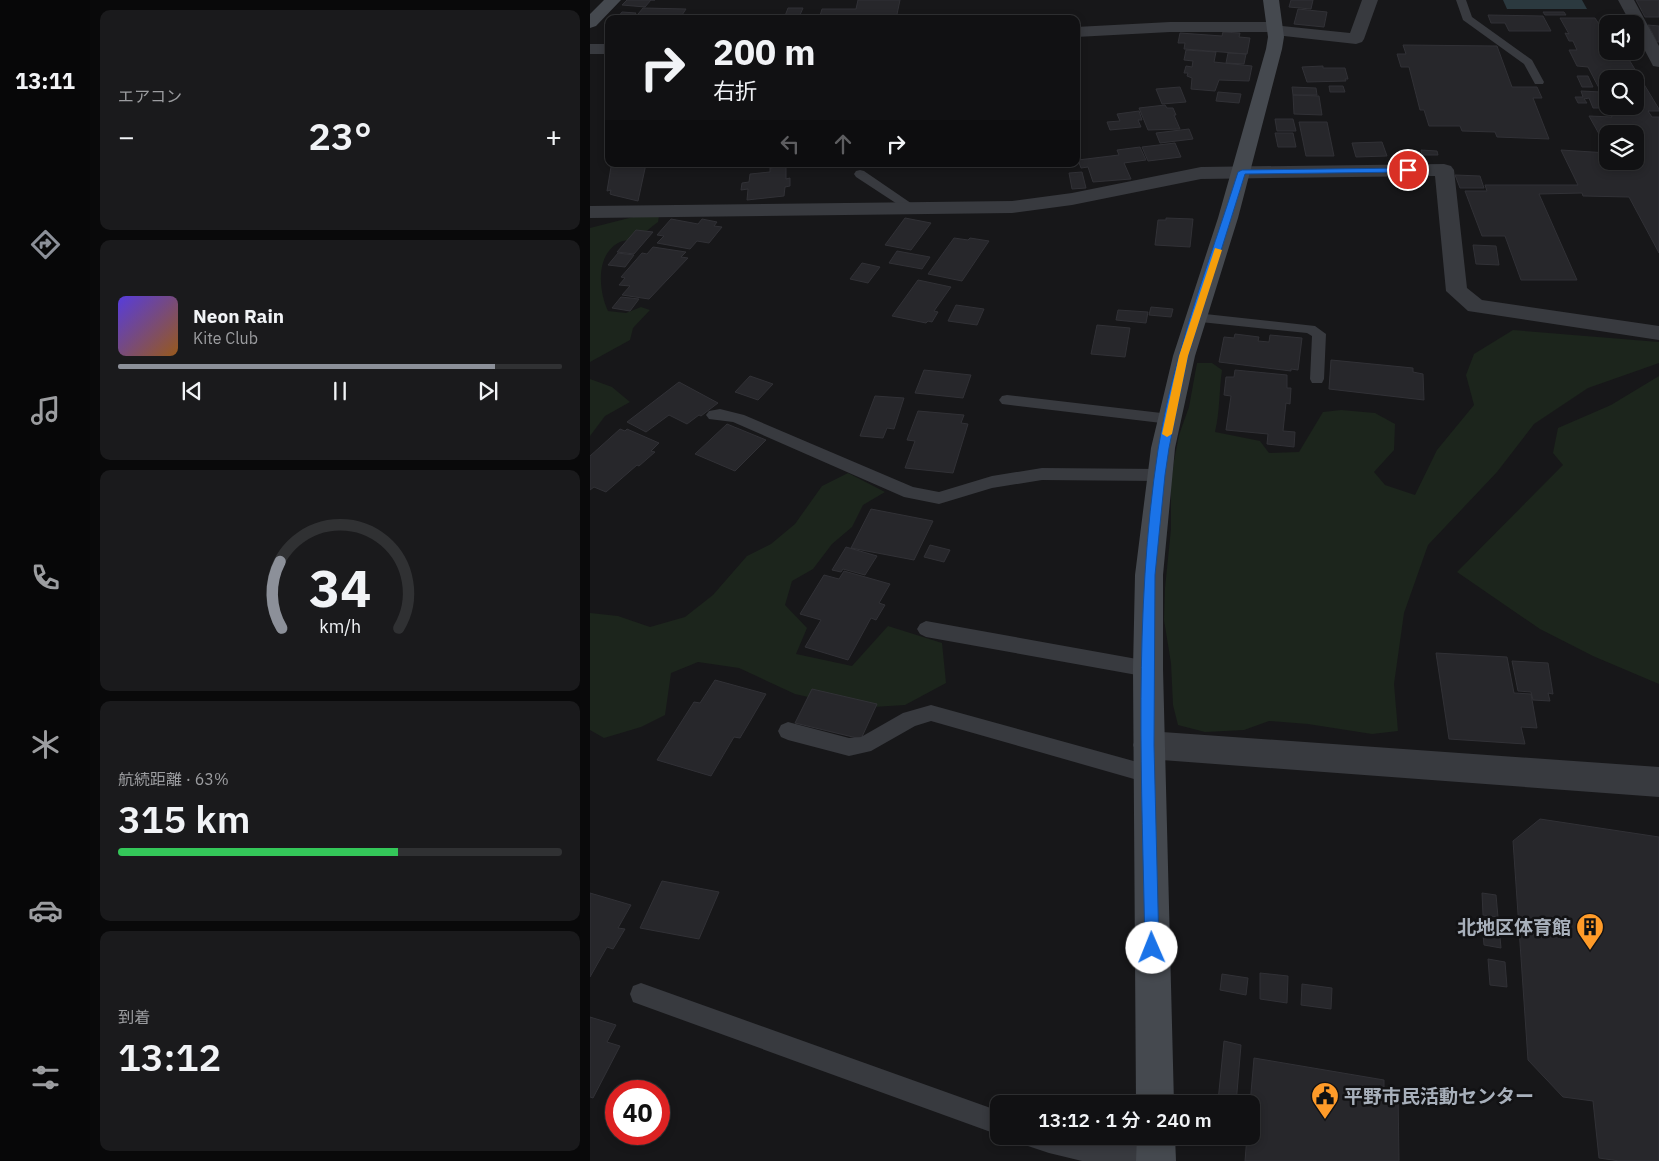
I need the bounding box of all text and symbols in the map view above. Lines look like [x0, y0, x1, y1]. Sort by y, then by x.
map controls [1599, 15, 1644, 170]
button: sound [1599, 15, 1644, 60]
text: 200 m [713, 29, 816, 75]
icon: right [630, 35, 695, 100]
text: 13:11 [15, 66, 75, 95]
button: search [1599, 70, 1644, 115]
text: 右折 [713, 76, 757, 105]
text: エアコン [118, 86, 182, 106]
text: 23° [308, 111, 372, 160]
text: − [118, 118, 135, 155]
text: + [545, 118, 562, 155]
button: layers [1599, 125, 1644, 170]
icon: left [776, 130, 804, 158]
icon: ahead [829, 130, 857, 158]
icon: right [882, 130, 910, 158]
pin [1387, 149, 1429, 191]
icon: arrive [1394, 156, 1422, 184]
icon: directions [28, 227, 63, 262]
text: Neon Rain [193, 304, 284, 328]
text: Kite Club [193, 328, 258, 348]
icon: previous [178, 377, 206, 405]
icon: pause [326, 377, 354, 405]
icon: next [474, 377, 502, 405]
icon: music [28, 393, 63, 428]
text: 34 [309, 554, 371, 621]
icon: phone [28, 560, 63, 595]
text: km/h [319, 615, 361, 638]
icon: climate [28, 727, 63, 762]
text: 航続距離 · 63% [118, 769, 229, 789]
text: 315 km [118, 794, 250, 843]
icon: car [28, 893, 63, 928]
building icon: 北地区体育館 [1575, 912, 1605, 951]
place label: 北地区体育館 [1457, 915, 1571, 939]
position arrow [1125, 921, 1177, 973]
text: 到着 [118, 1007, 150, 1027]
text: 13:12 [118, 1032, 221, 1081]
icon: filters [28, 1060, 63, 1095]
speed limit sign: 40 [605, 1080, 670, 1145]
public building icon: 平野市民活動センター [1310, 1081, 1340, 1120]
place label: 平野市民活動センター [1344, 1084, 1534, 1108]
text: 13:12 · 1 分 · 240 m [1038, 1108, 1212, 1132]

